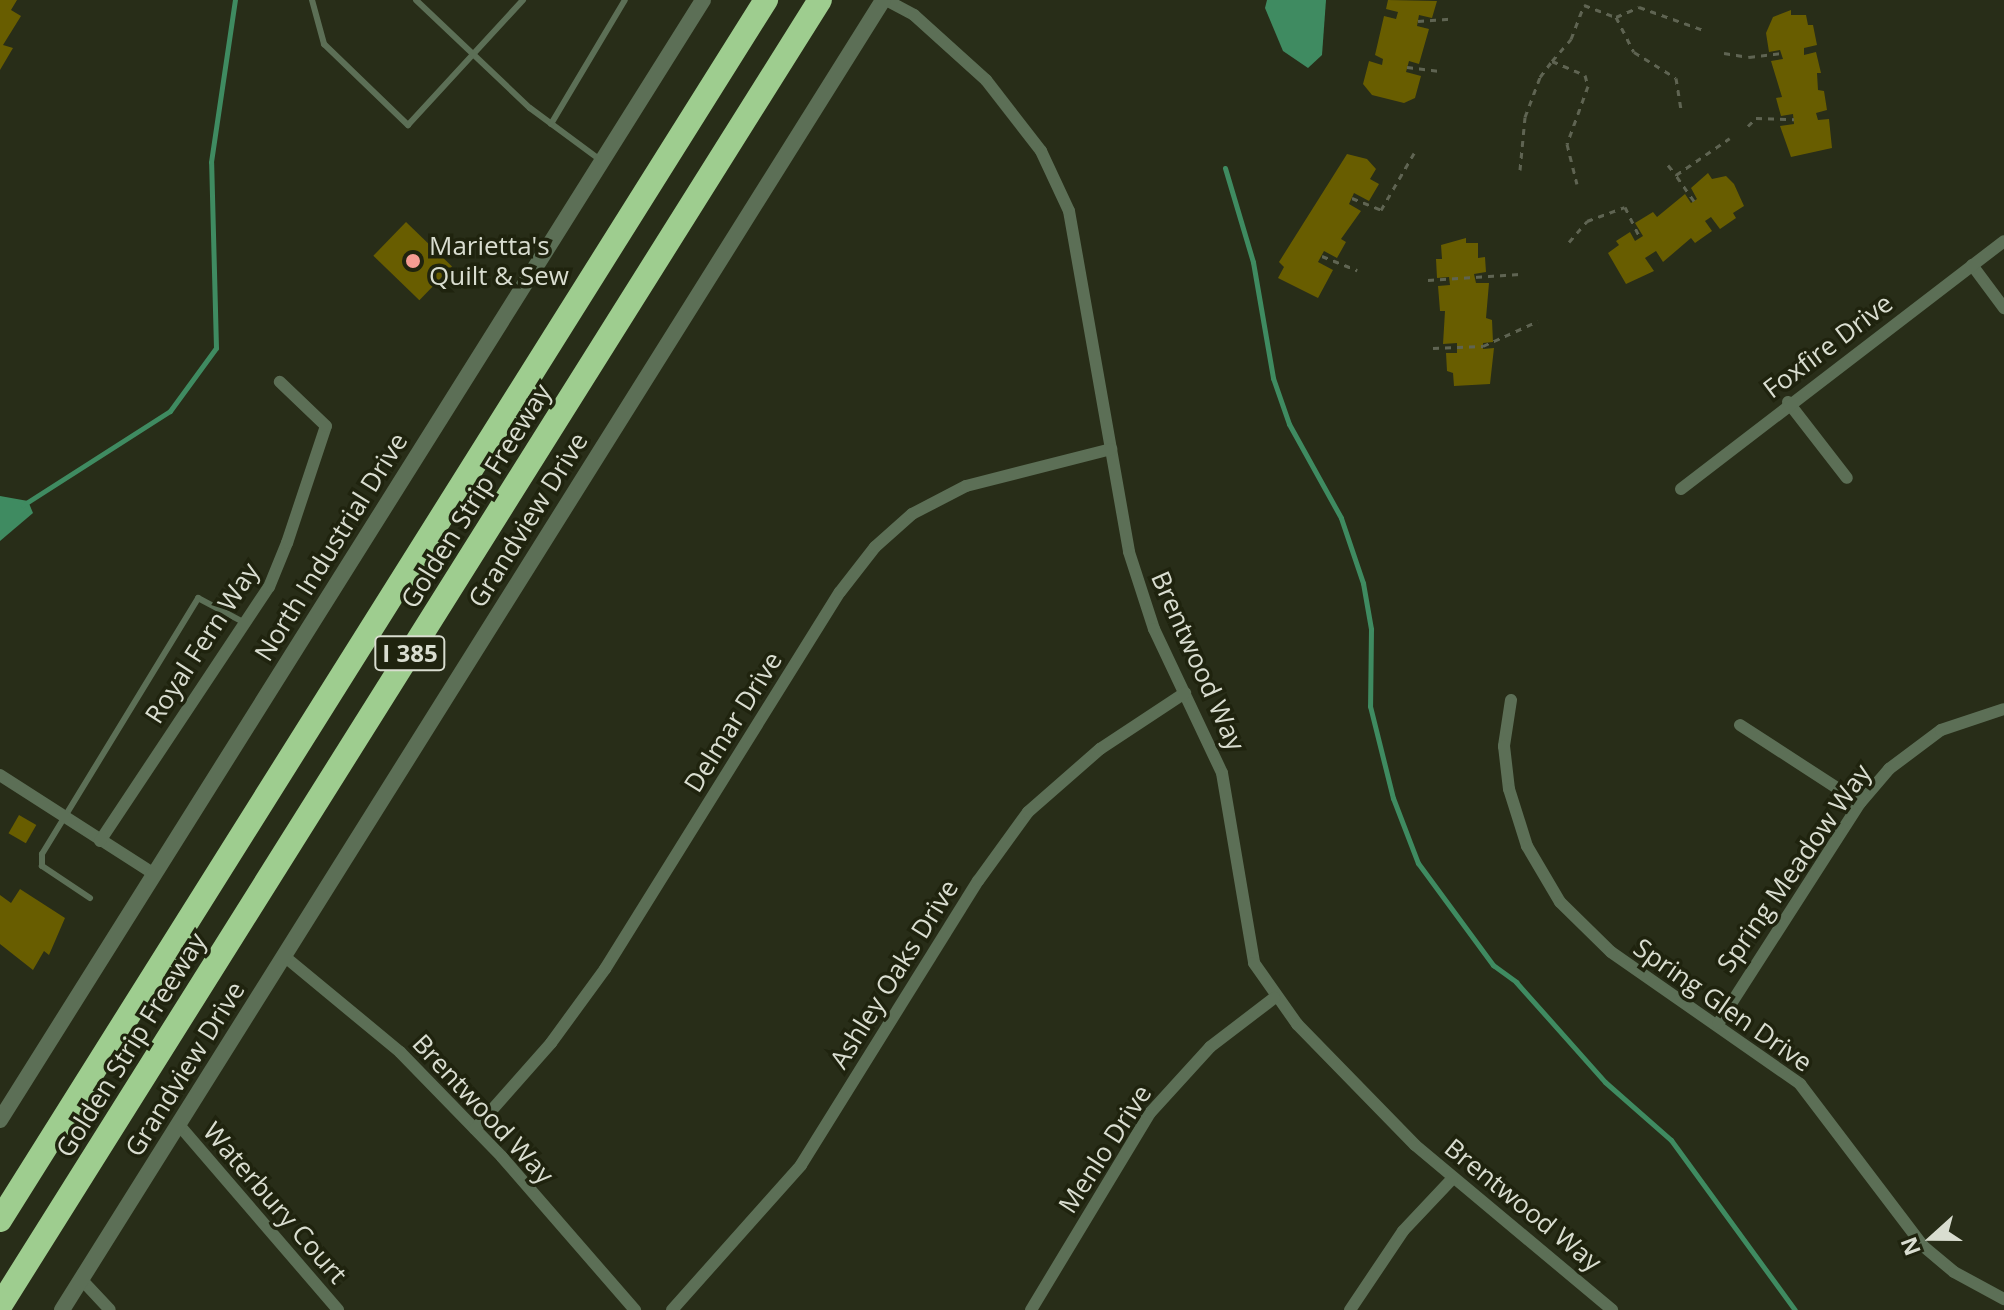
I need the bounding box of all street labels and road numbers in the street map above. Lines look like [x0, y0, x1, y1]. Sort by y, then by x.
street label: Foxfire Drive [1757, 287, 1899, 405]
street label: Golden Strip Freeway [394, 378, 558, 614]
street label: North Industrial Drive [248, 427, 414, 667]
street label: Grandview Drive [462, 427, 594, 613]
street label: Royal Fern Way [138, 557, 266, 729]
street label: Brentwood Way [1145, 567, 1251, 755]
road number: I 385 [374, 633, 446, 673]
street label: Delmar Drive [677, 646, 789, 798]
street label: Spring Meadow Way [1711, 758, 1877, 978]
street label: Ashley Oaks Drive [823, 874, 965, 1074]
street label: Golden Strip Freeway [49, 927, 213, 1163]
street label: Spring Glen Drive [1628, 932, 1818, 1078]
street label: Grandview Drive [119, 976, 251, 1162]
street label: Brentwood Way [406, 1028, 560, 1190]
street label: Menlo Drive [1052, 1079, 1158, 1219]
street label: Waterbury Court [197, 1116, 353, 1290]
street label: Brentwood Way [1438, 1132, 1608, 1278]

